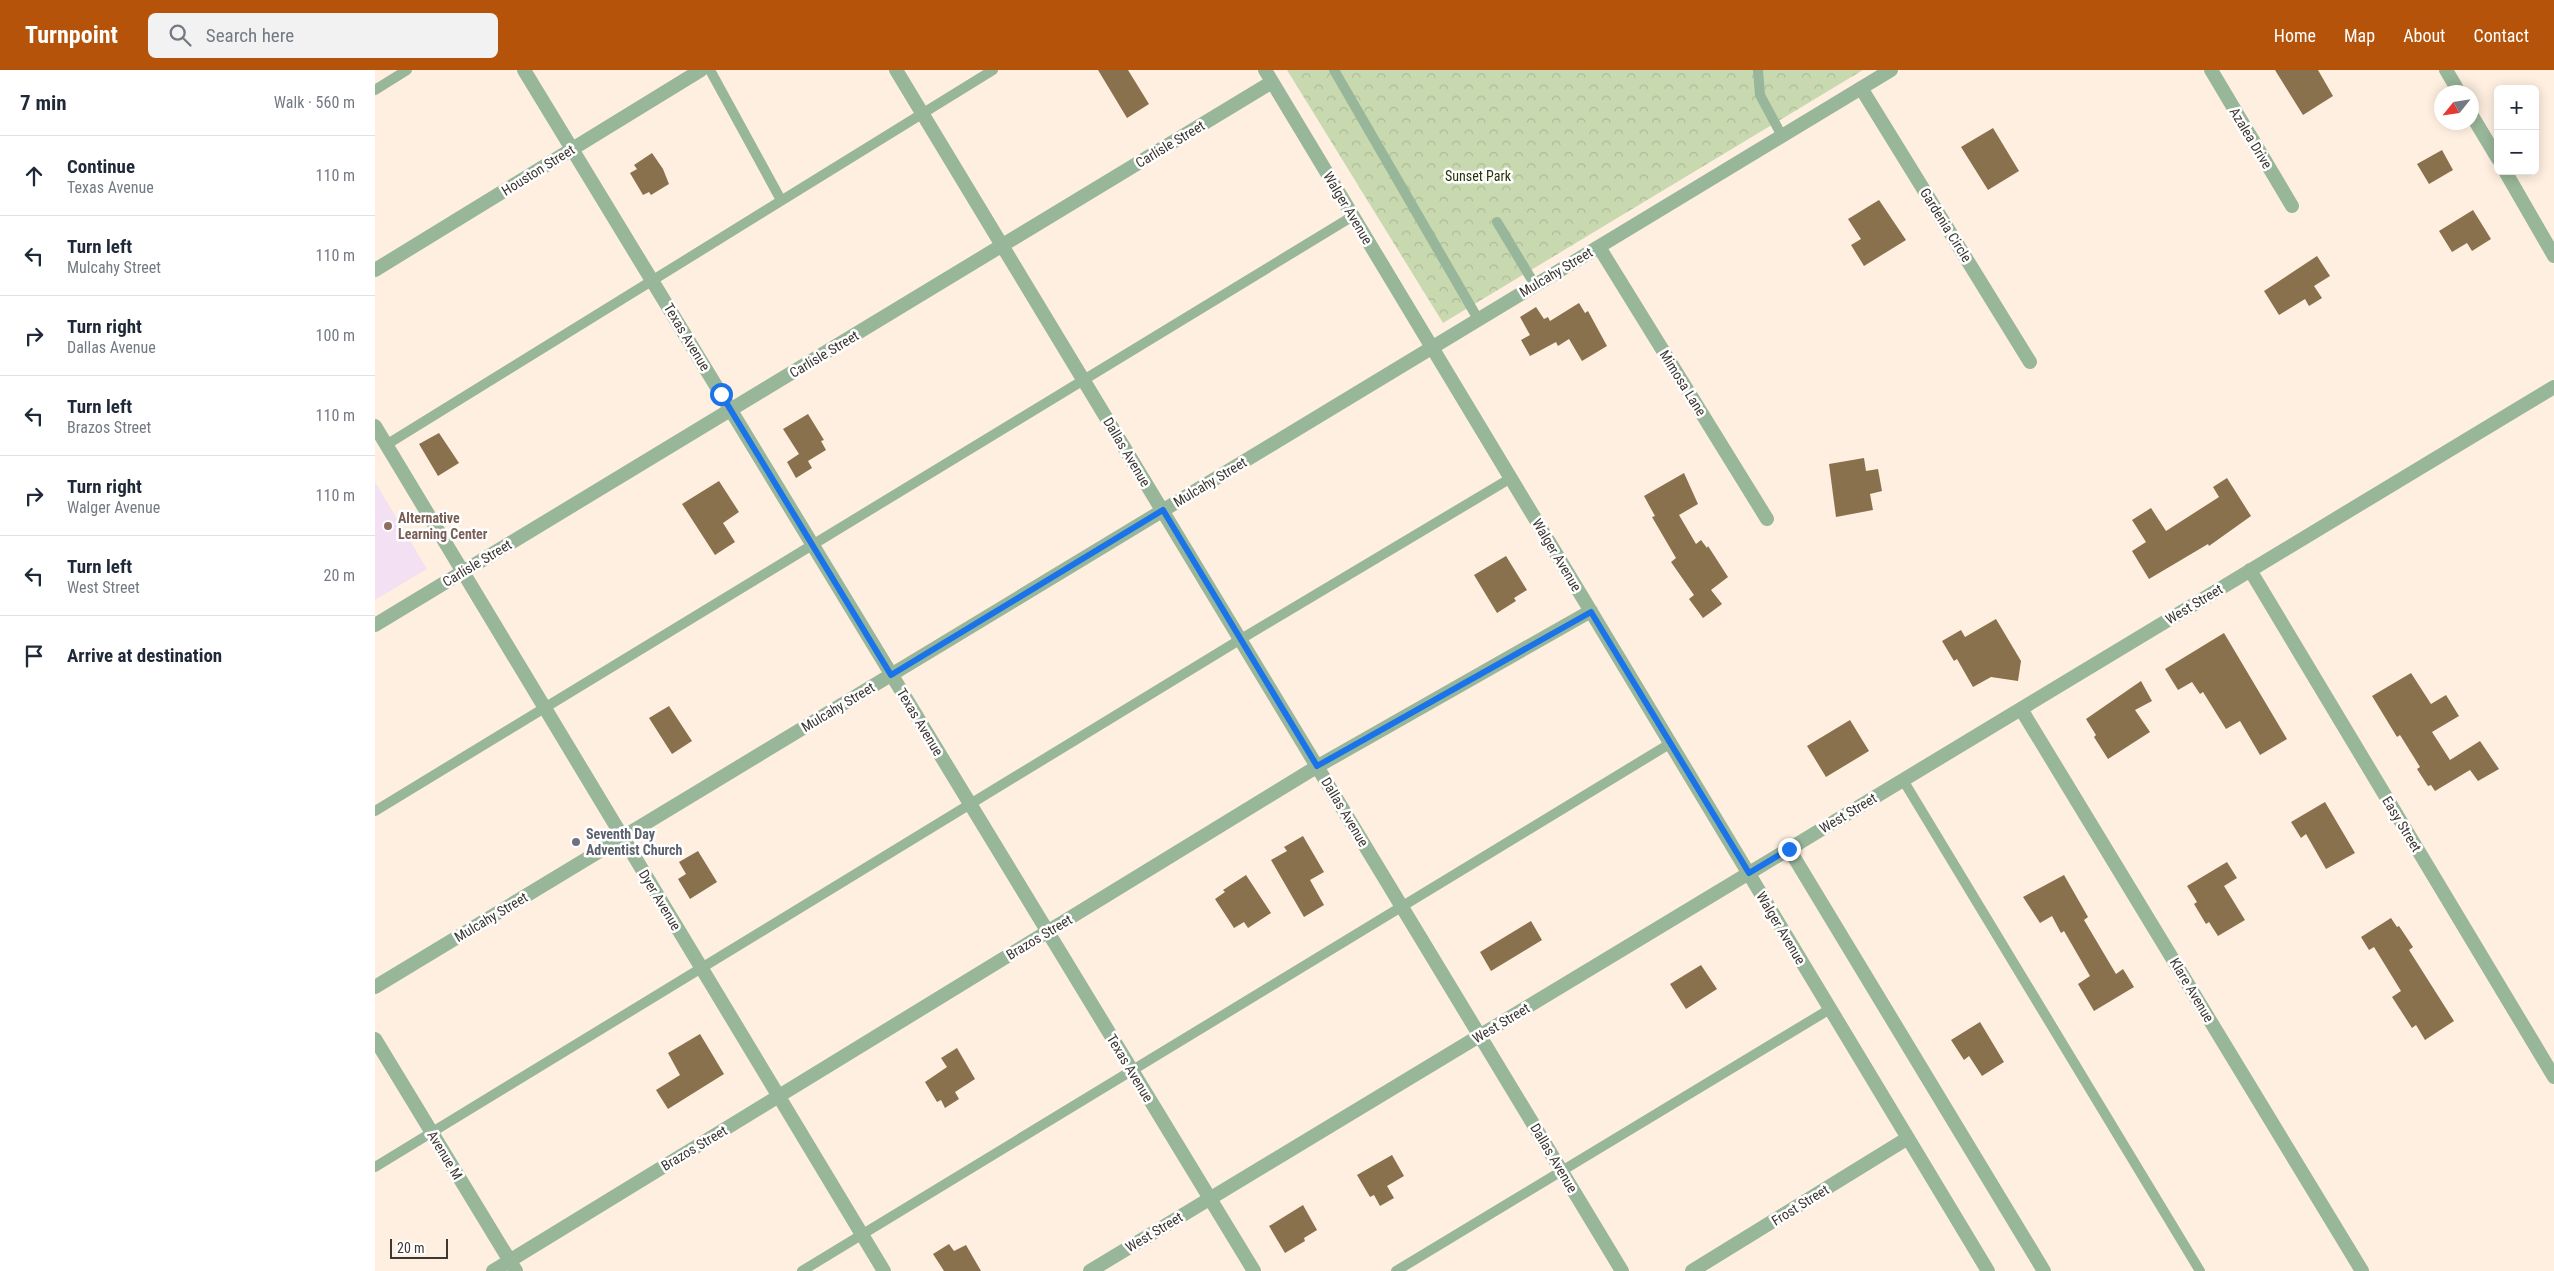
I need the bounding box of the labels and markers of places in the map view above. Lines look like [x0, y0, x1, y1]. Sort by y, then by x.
place label: Alternative Learning Center [398, 510, 488, 542]
marker: Alternative Learning Center [382, 520, 394, 532]
place label: Seventh Day Adventist Church [586, 826, 682, 858]
marker: Seventh Day Adventist Church [570, 836, 582, 848]

